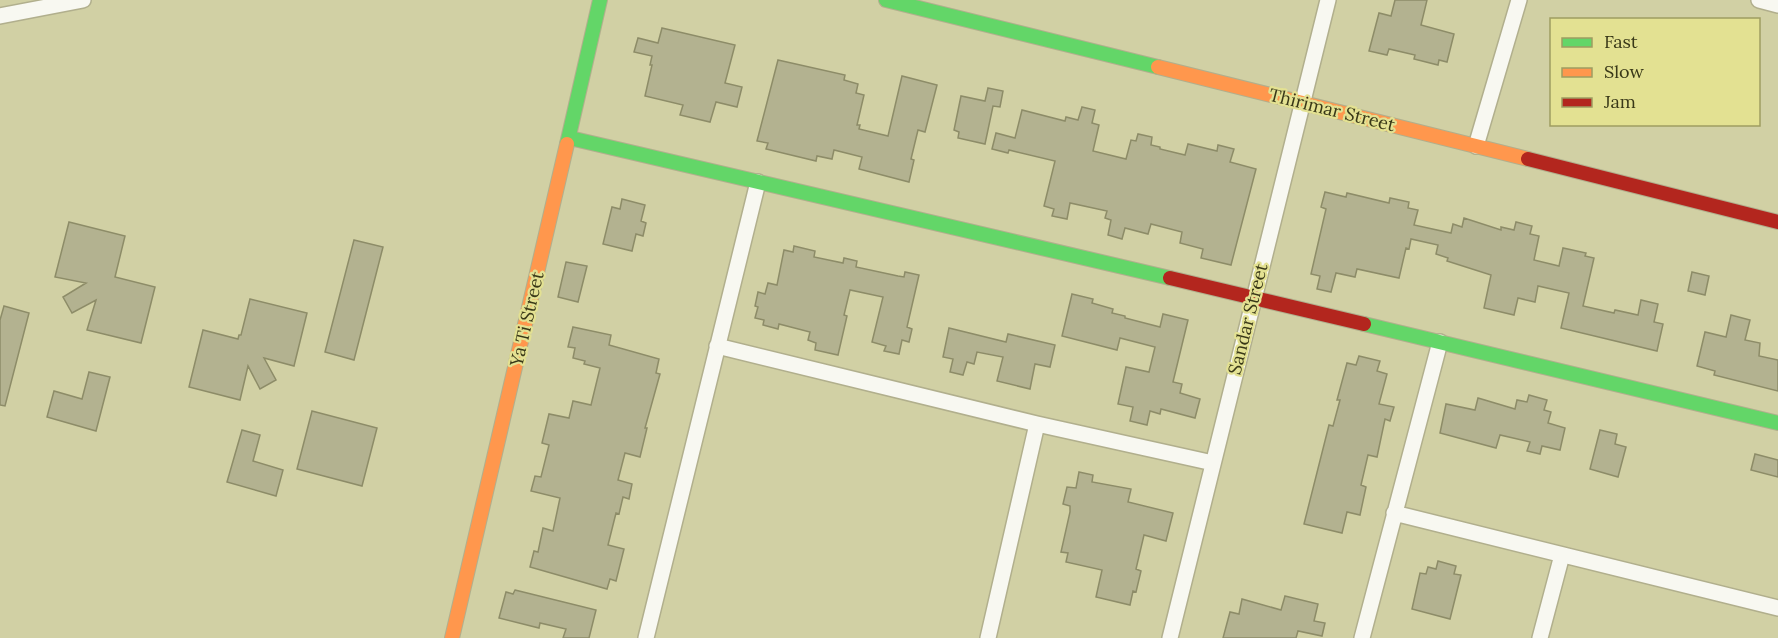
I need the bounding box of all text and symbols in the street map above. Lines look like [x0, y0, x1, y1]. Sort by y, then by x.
legend [1550, 18, 1760, 126]
text: Fast [1604, 30, 1638, 53]
text: Slow [1604, 60, 1644, 83]
street label: Thirimar Street [1267, 83, 1398, 136]
text: Jam [1603, 90, 1636, 113]
street label: Sandar Street [1223, 261, 1272, 377]
street label: Ya Ti Street [504, 269, 549, 370]

